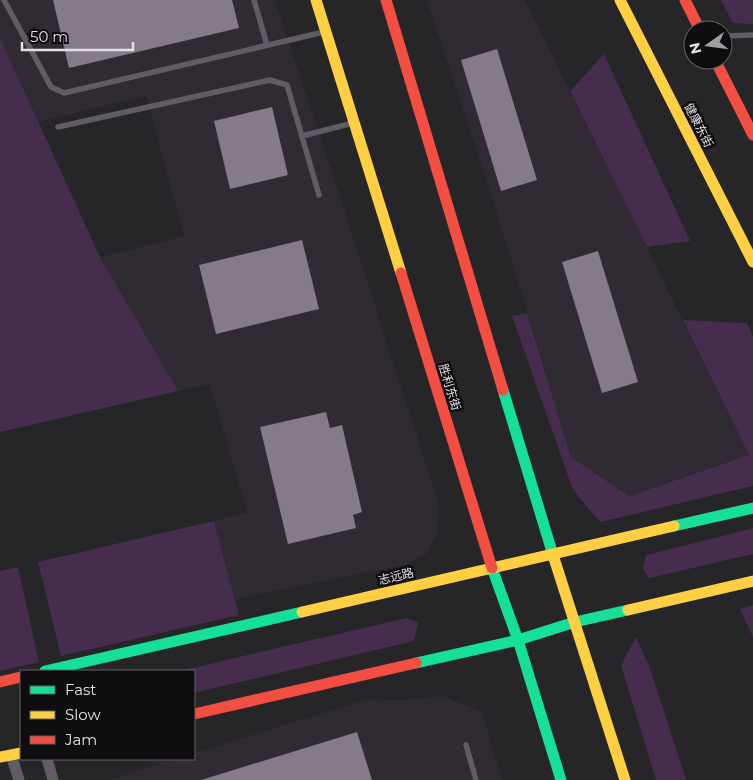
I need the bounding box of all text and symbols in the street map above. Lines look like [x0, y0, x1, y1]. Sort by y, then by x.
scale bar [22, 20, 134, 52]
north arrow [683, 20, 733, 70]
text: 50 m [30, 27, 68, 46]
text: N [685, 40, 705, 56]
street label: 健康东街 [681, 100, 717, 150]
street label: 胜利东街 [436, 362, 464, 412]
street label: 志远路 [377, 565, 415, 587]
legend [20, 670, 195, 760]
text: Fast [65, 680, 96, 699]
text: Slow [65, 705, 101, 724]
text: Jam [64, 730, 97, 749]

